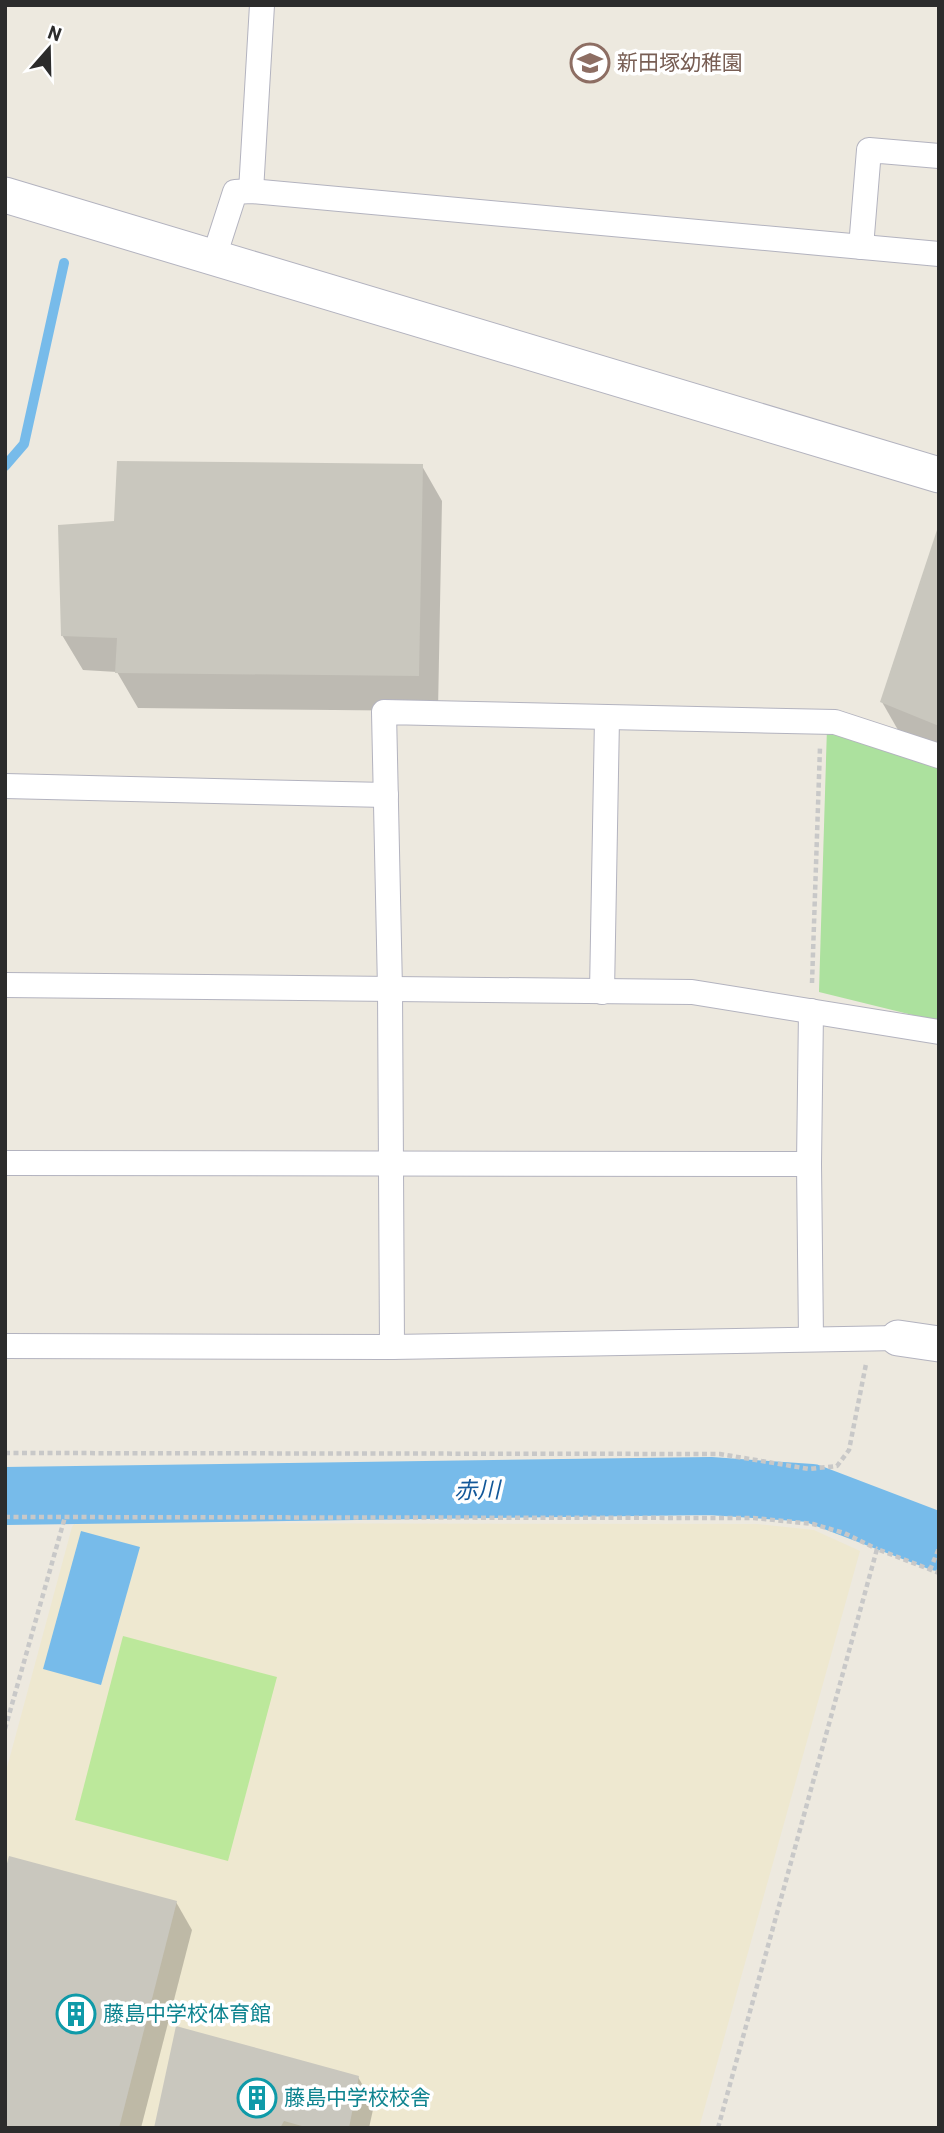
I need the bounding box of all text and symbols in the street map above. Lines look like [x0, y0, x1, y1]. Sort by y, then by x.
north arrow [14, 14, 84, 84]
text: N [45, 20, 65, 46]
school or university icon: 新田塚幼稚園 [569, 42, 611, 84]
place label: 新田塚幼稚園 [617, 49, 743, 74]
water label: 赤川 [454, 1475, 503, 1503]
building icon: 藤島中学校体育館 [55, 1993, 97, 2035]
place label: 藤島中学校体育館 [103, 2000, 271, 2025]
building icon: 藤島中学校校舎 [236, 2077, 278, 2119]
place label: 藤島中学校校舎 [284, 2084, 431, 2109]

